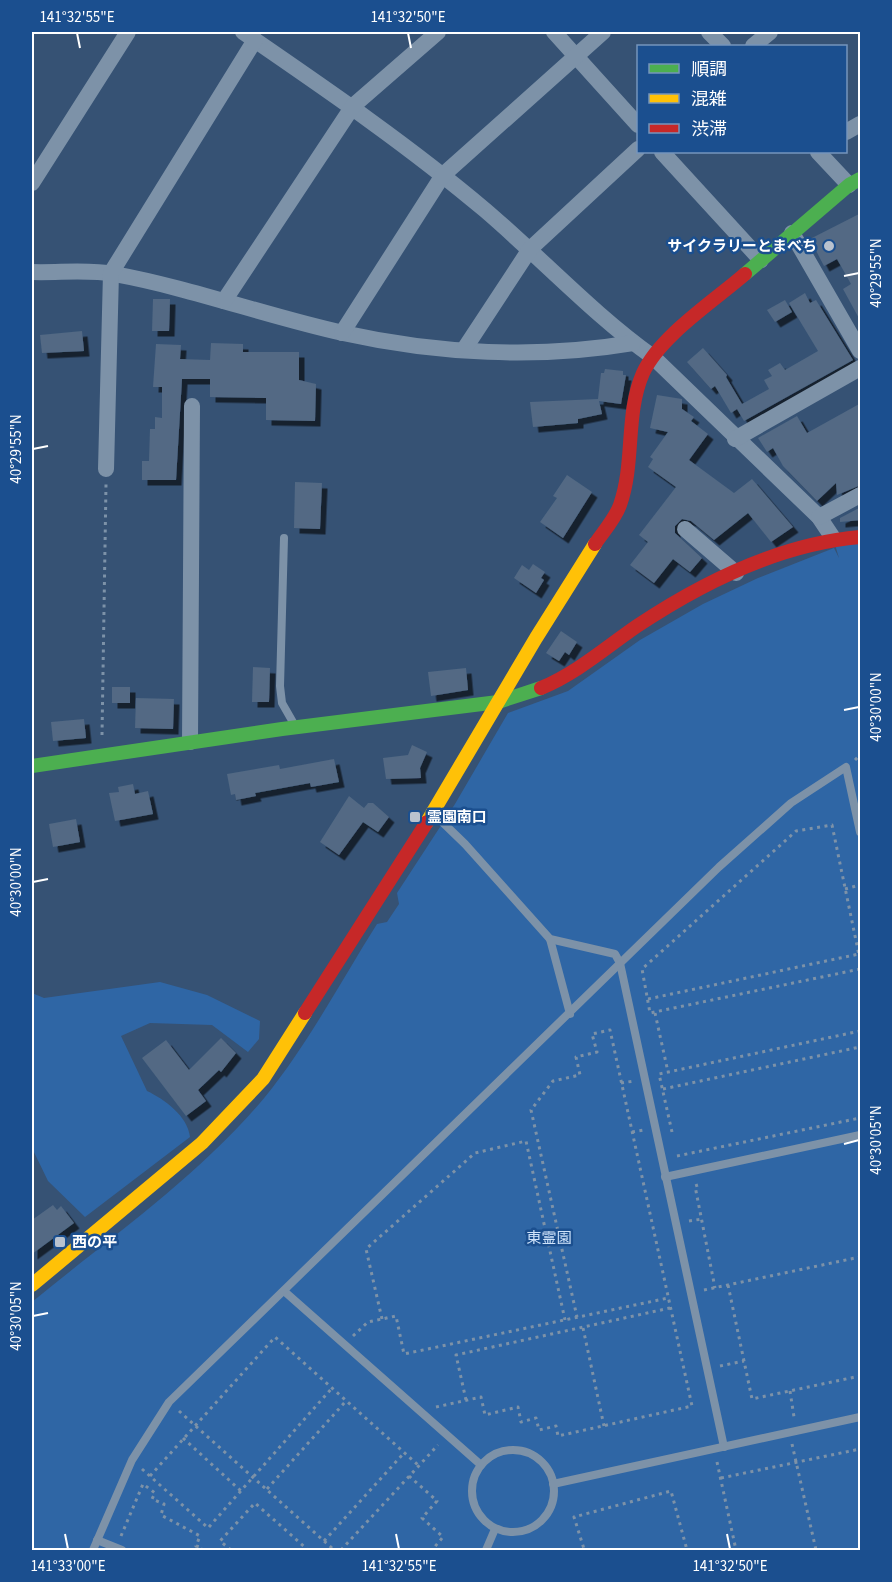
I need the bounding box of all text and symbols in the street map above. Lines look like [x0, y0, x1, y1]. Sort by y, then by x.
text: 141°32'55"E [39, 7, 115, 28]
text: 141°32'50"E [370, 7, 446, 28]
legend [637, 45, 847, 153]
text: 順調 [691, 57, 727, 82]
text: 混雑 [691, 87, 727, 112]
text: 渋滞 [691, 117, 727, 142]
place label: サイクラリーとまべち [667, 236, 817, 257]
text: 40°29'55"N [866, 238, 887, 308]
marker: サイクラリーとまべち [822, 239, 836, 253]
text: 40°29'55"N [6, 414, 27, 484]
text: 40°30'00"N [866, 672, 887, 742]
place label: 霊園南口 [427, 807, 487, 828]
marker: 霊園南口 [408, 810, 422, 824]
text: 40°30'00"N [6, 847, 27, 917]
text: 40°30'05"N [866, 1105, 887, 1175]
park label: 東霊園 [526, 1228, 572, 1249]
place label: 西の平 [72, 1232, 117, 1253]
marker: 西の平 [53, 1235, 67, 1249]
text: 40°30'05"N [6, 1281, 27, 1351]
text: 141°33'00"E [30, 1556, 106, 1577]
text: 141°32'55"E [361, 1556, 437, 1577]
text: 141°32'50"E [692, 1556, 768, 1577]

